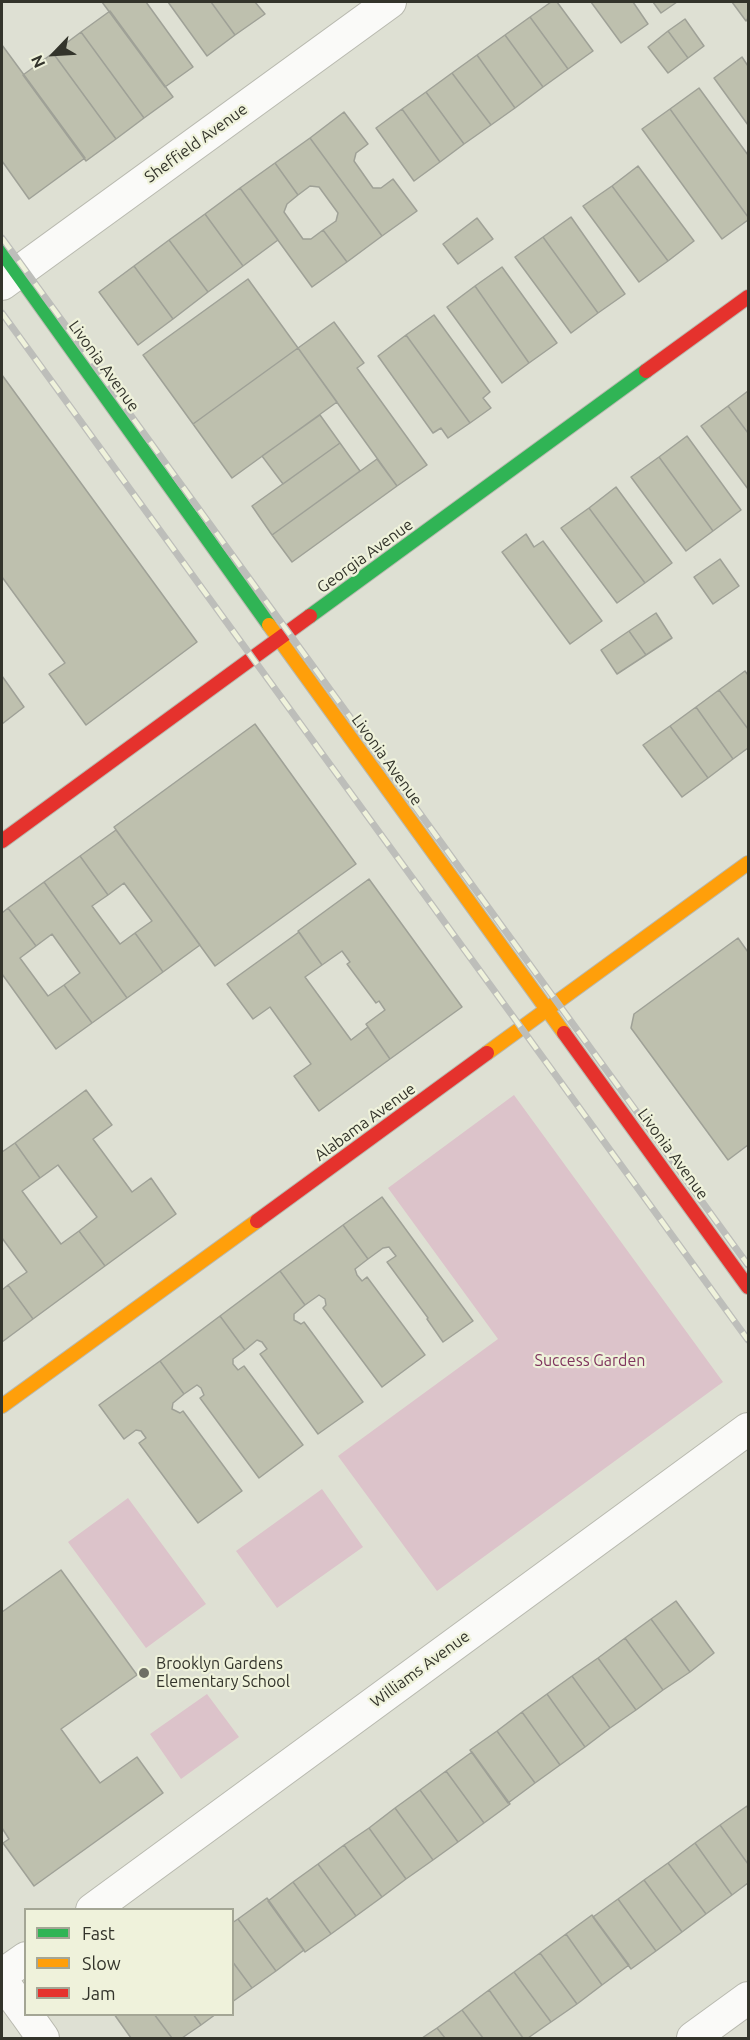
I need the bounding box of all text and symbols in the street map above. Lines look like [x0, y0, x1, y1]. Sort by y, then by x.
north arrow [24, 24, 84, 84]
text: N [27, 52, 48, 71]
street label: Sheffield Avenue [141, 99, 251, 187]
street label: Livonia Avenue [65, 317, 143, 415]
street label: Georgia Avenue [313, 515, 417, 597]
street label: Livonia Avenue [348, 711, 426, 809]
street label: Alabama Avenue [311, 1079, 419, 1165]
street label: Livonia Avenue [634, 1105, 712, 1203]
park label: Success Garden [535, 1351, 645, 1371]
street label: Williams Avenue [367, 1627, 473, 1711]
place label: Brooklyn Gardens Elementary School [156, 1654, 290, 1692]
marker: Brooklyn Gardens Elementary School [137, 1666, 151, 1680]
legend [24, 1908, 234, 2016]
text: Fast [82, 1923, 115, 1943]
text: Slow [82, 1953, 121, 1973]
text: Jam [82, 1983, 116, 2003]

